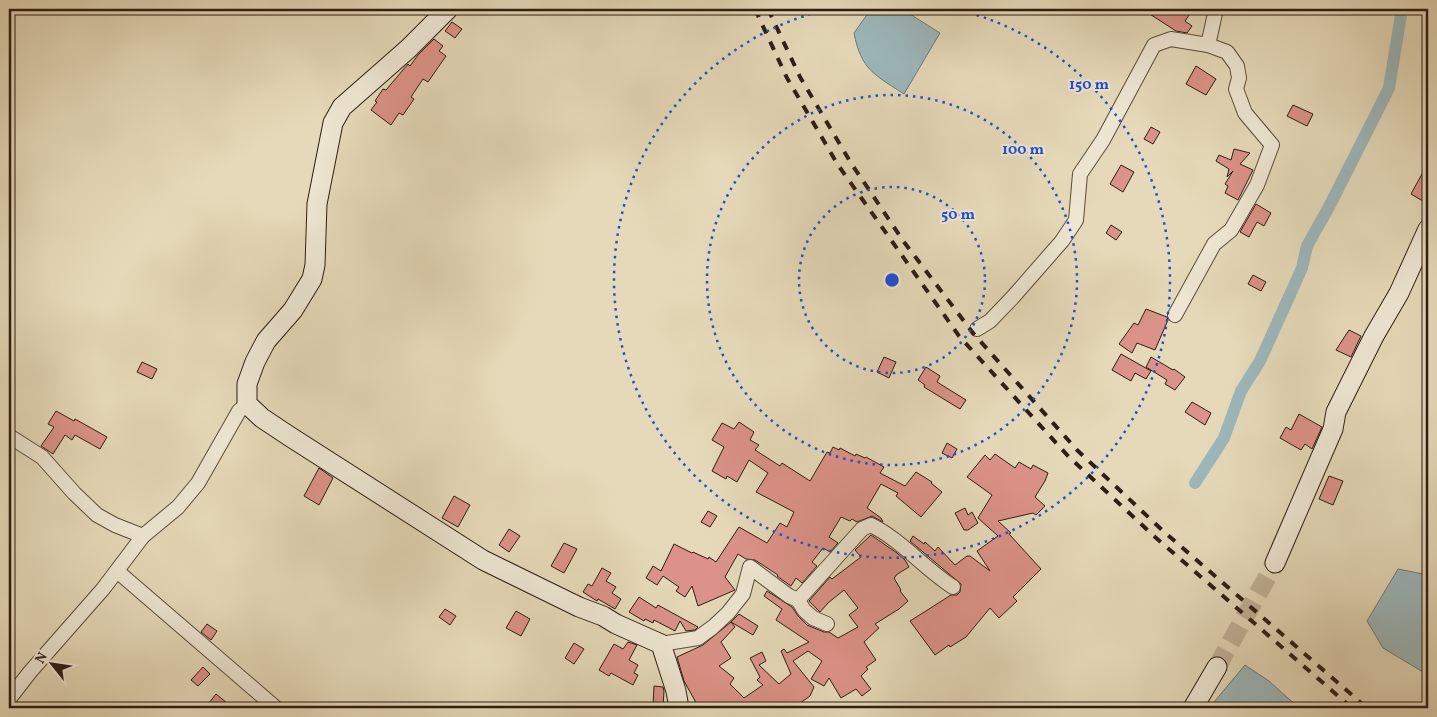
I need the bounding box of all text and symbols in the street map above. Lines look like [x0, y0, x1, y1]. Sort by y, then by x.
text: 150 m [1069, 75, 1109, 96]
text: 100 m [1002, 140, 1045, 161]
text: 50 m [941, 205, 975, 226]
centre of rings [883, 271, 901, 289]
north arrow [28, 640, 78, 690]
text: N [31, 649, 53, 667]

